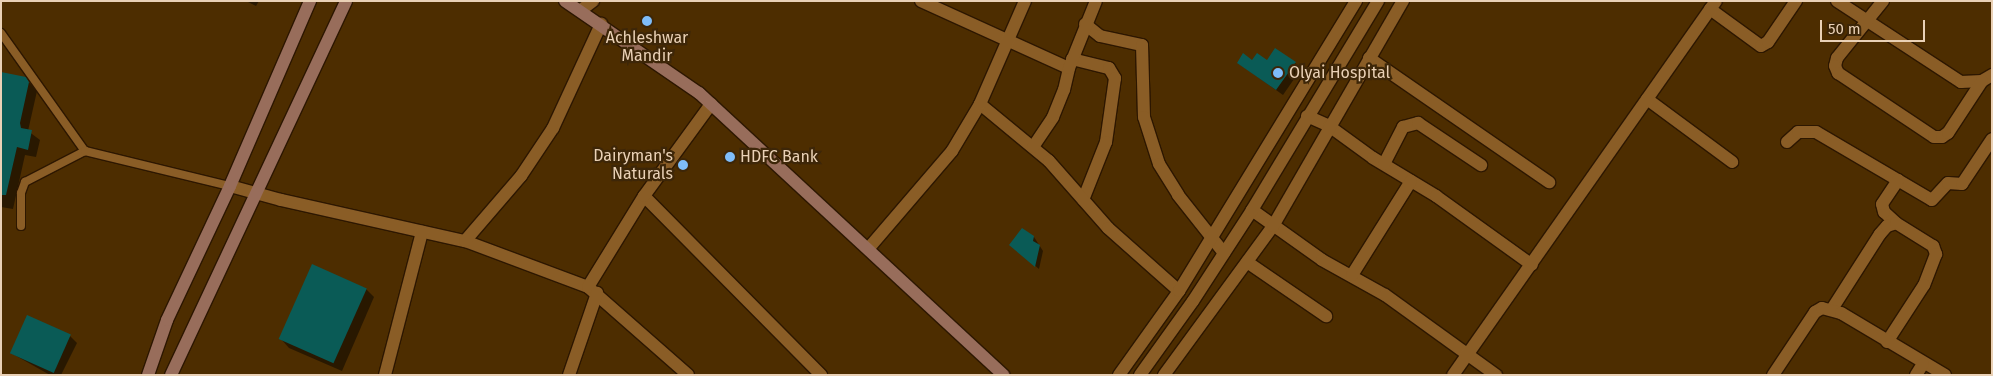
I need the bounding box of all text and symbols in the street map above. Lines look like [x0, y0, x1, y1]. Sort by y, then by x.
scale bar [1823, 10, 1928, 42]
marker: Achleshwar Mandir [641, 15, 653, 27]
text: 50 m [1828, 20, 1861, 38]
place label: Achleshwar Mandir [606, 28, 688, 66]
place label: Olyai Hospital [1289, 63, 1390, 83]
marker: Olyai Hospital [1271, 66, 1285, 80]
place label: Dairyman's Naturals [593, 146, 673, 184]
place label: HDFC Bank [740, 147, 818, 167]
marker: HDFC Bank [724, 151, 736, 163]
marker: Dairyman's Naturals [677, 159, 689, 171]

